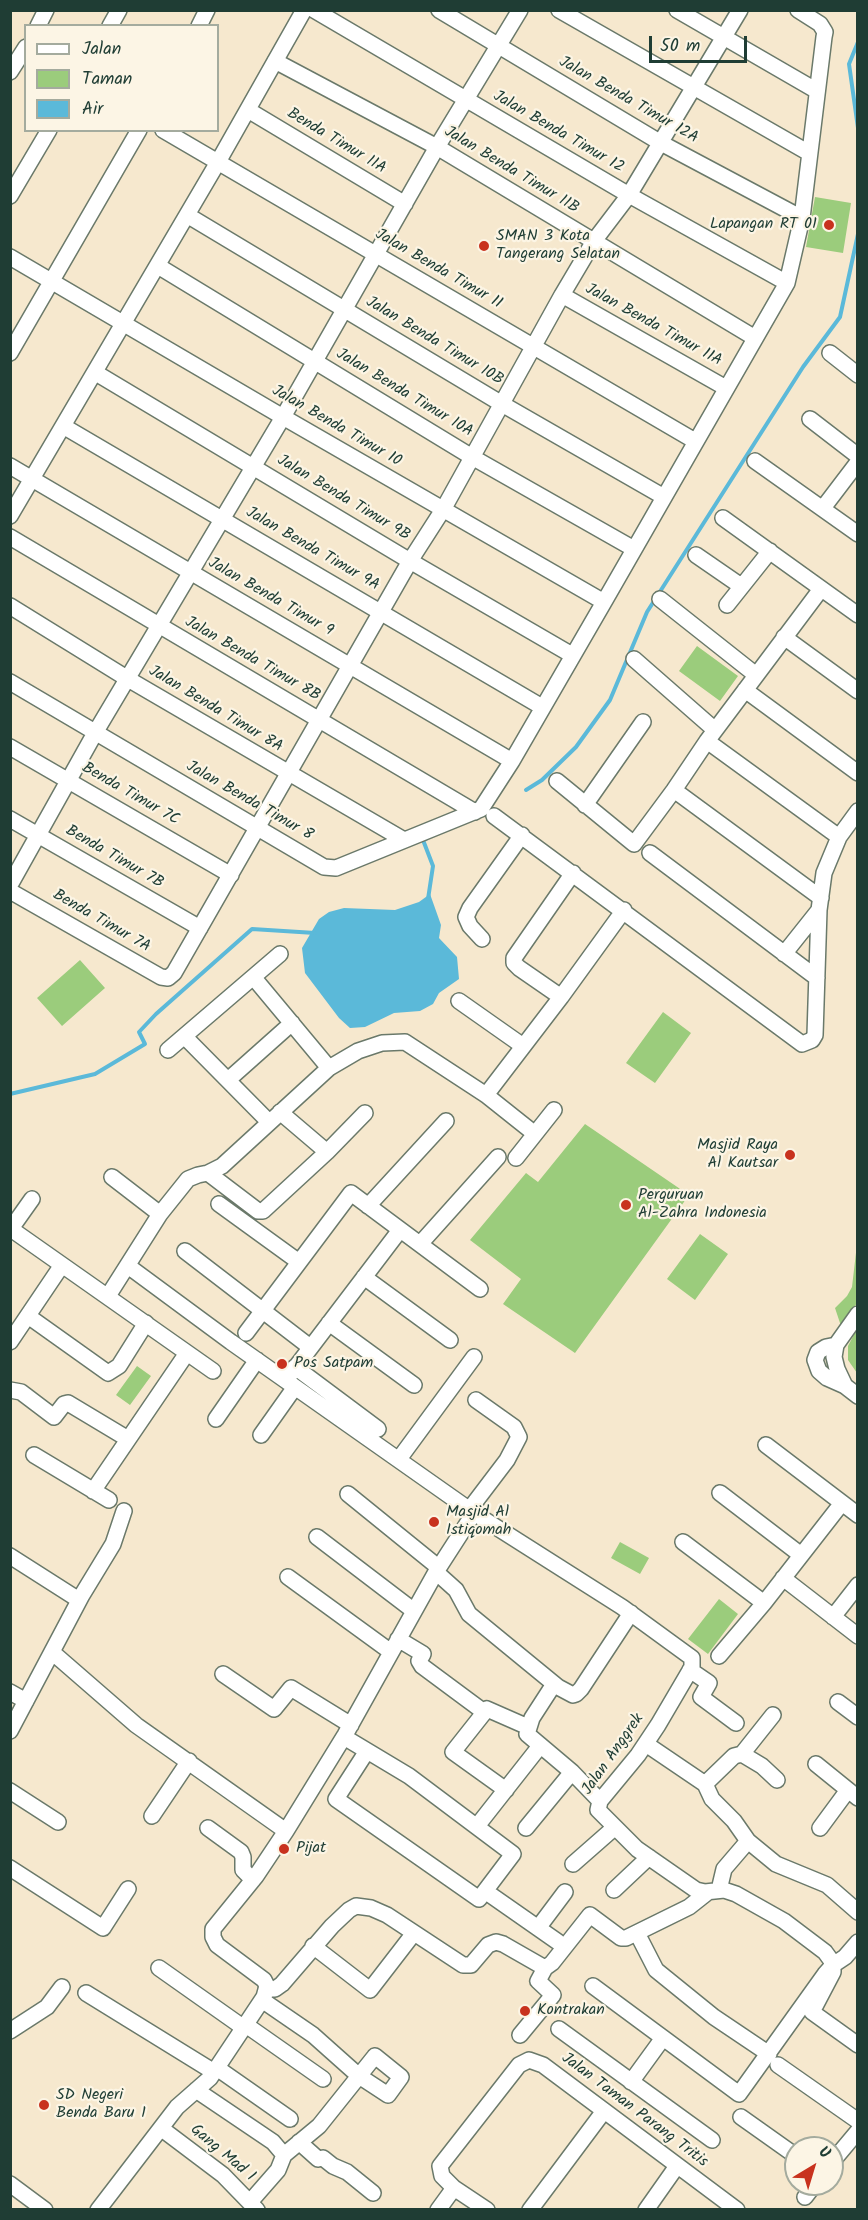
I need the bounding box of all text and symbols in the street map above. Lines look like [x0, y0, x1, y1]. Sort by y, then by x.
legend [24, 24, 219, 132]
scale bar [652, 24, 750, 62]
text: 50 m [660, 32, 700, 61]
text: Jalan [82, 35, 121, 64]
street label: Jalan Benda Timur 12A [555, 53, 701, 149]
text: Taman [82, 65, 132, 94]
street label: Jalan Benda Timur 12 [489, 88, 627, 178]
text: Air [82, 95, 103, 124]
street label: Benda Timur 11A [283, 105, 389, 179]
street label: Jalan Benda Timur 11B [440, 123, 582, 219]
place label: Lapangan RT 01 [710, 215, 817, 235]
marker: Lapangan RT 01 [822, 218, 836, 232]
street label: Jalan Benda Timur 11 [371, 226, 505, 314]
place label: SMAN 3 Kota Tangerang Selatan [496, 227, 620, 265]
marker: SMAN 3 Kota Tangerang Selatan [477, 239, 491, 253]
street label: Jalan Benda Timur 11A [581, 280, 725, 372]
street label: Jalan Benda Timur 10B [362, 293, 506, 391]
street label: Jalan Benda Timur 10A [332, 345, 476, 443]
street label: Jalan Benda Timur 10 [268, 382, 404, 472]
street label: Jalan Benda Timur 9B [273, 452, 413, 546]
street label: Jalan Benda Timur 9A [242, 504, 382, 596]
street label: Jalan Benda Timur 9 [204, 554, 336, 642]
street label: Jalan Benda Timur 8B [181, 613, 323, 707]
street label: Jalan Benda Timur 8A [144, 662, 286, 758]
street label: Jalan Benda Timur 8 [182, 758, 316, 846]
street label: Benda Timur 7C [78, 759, 182, 831]
street label: Benda Timur 7B [62, 822, 166, 894]
street label: Benda Timur 7A [49, 886, 153, 958]
place label: Masjid Raya Al Kautsar [697, 1136, 778, 1174]
marker: Masjid Raya Al Kautsar [783, 1148, 797, 1162]
place label: Perguruan Al-Zahra Indonesia [638, 1186, 767, 1224]
marker: Perguruan Al-Zahra Indonesia [619, 1198, 633, 1212]
place label: Pos Satpam [294, 1354, 373, 1374]
marker: Pos Satpam [275, 1357, 289, 1371]
place label: Masjid Al Istiqomah [446, 1503, 511, 1541]
marker: Masjid Al Istiqomah [427, 1515, 441, 1529]
street label: Jalan Anggrek [579, 1711, 649, 1799]
place label: Pijat [296, 1839, 326, 1859]
marker: Pijat [277, 1842, 291, 1856]
place label: Kontrakan [537, 2001, 605, 2021]
marker: Kontrakan [518, 2004, 532, 2018]
street label: Jalan Taman Parang Tritis [557, 2050, 711, 2172]
place label: SD Negeri Benda Baru 1 [56, 2086, 146, 2124]
marker: SD Negeri Benda Baru 1 [37, 2098, 51, 2112]
street label: Gang Mad 1 [185, 2121, 259, 2187]
north arrow [784, 2136, 844, 2196]
text: U [813, 2140, 836, 2166]

